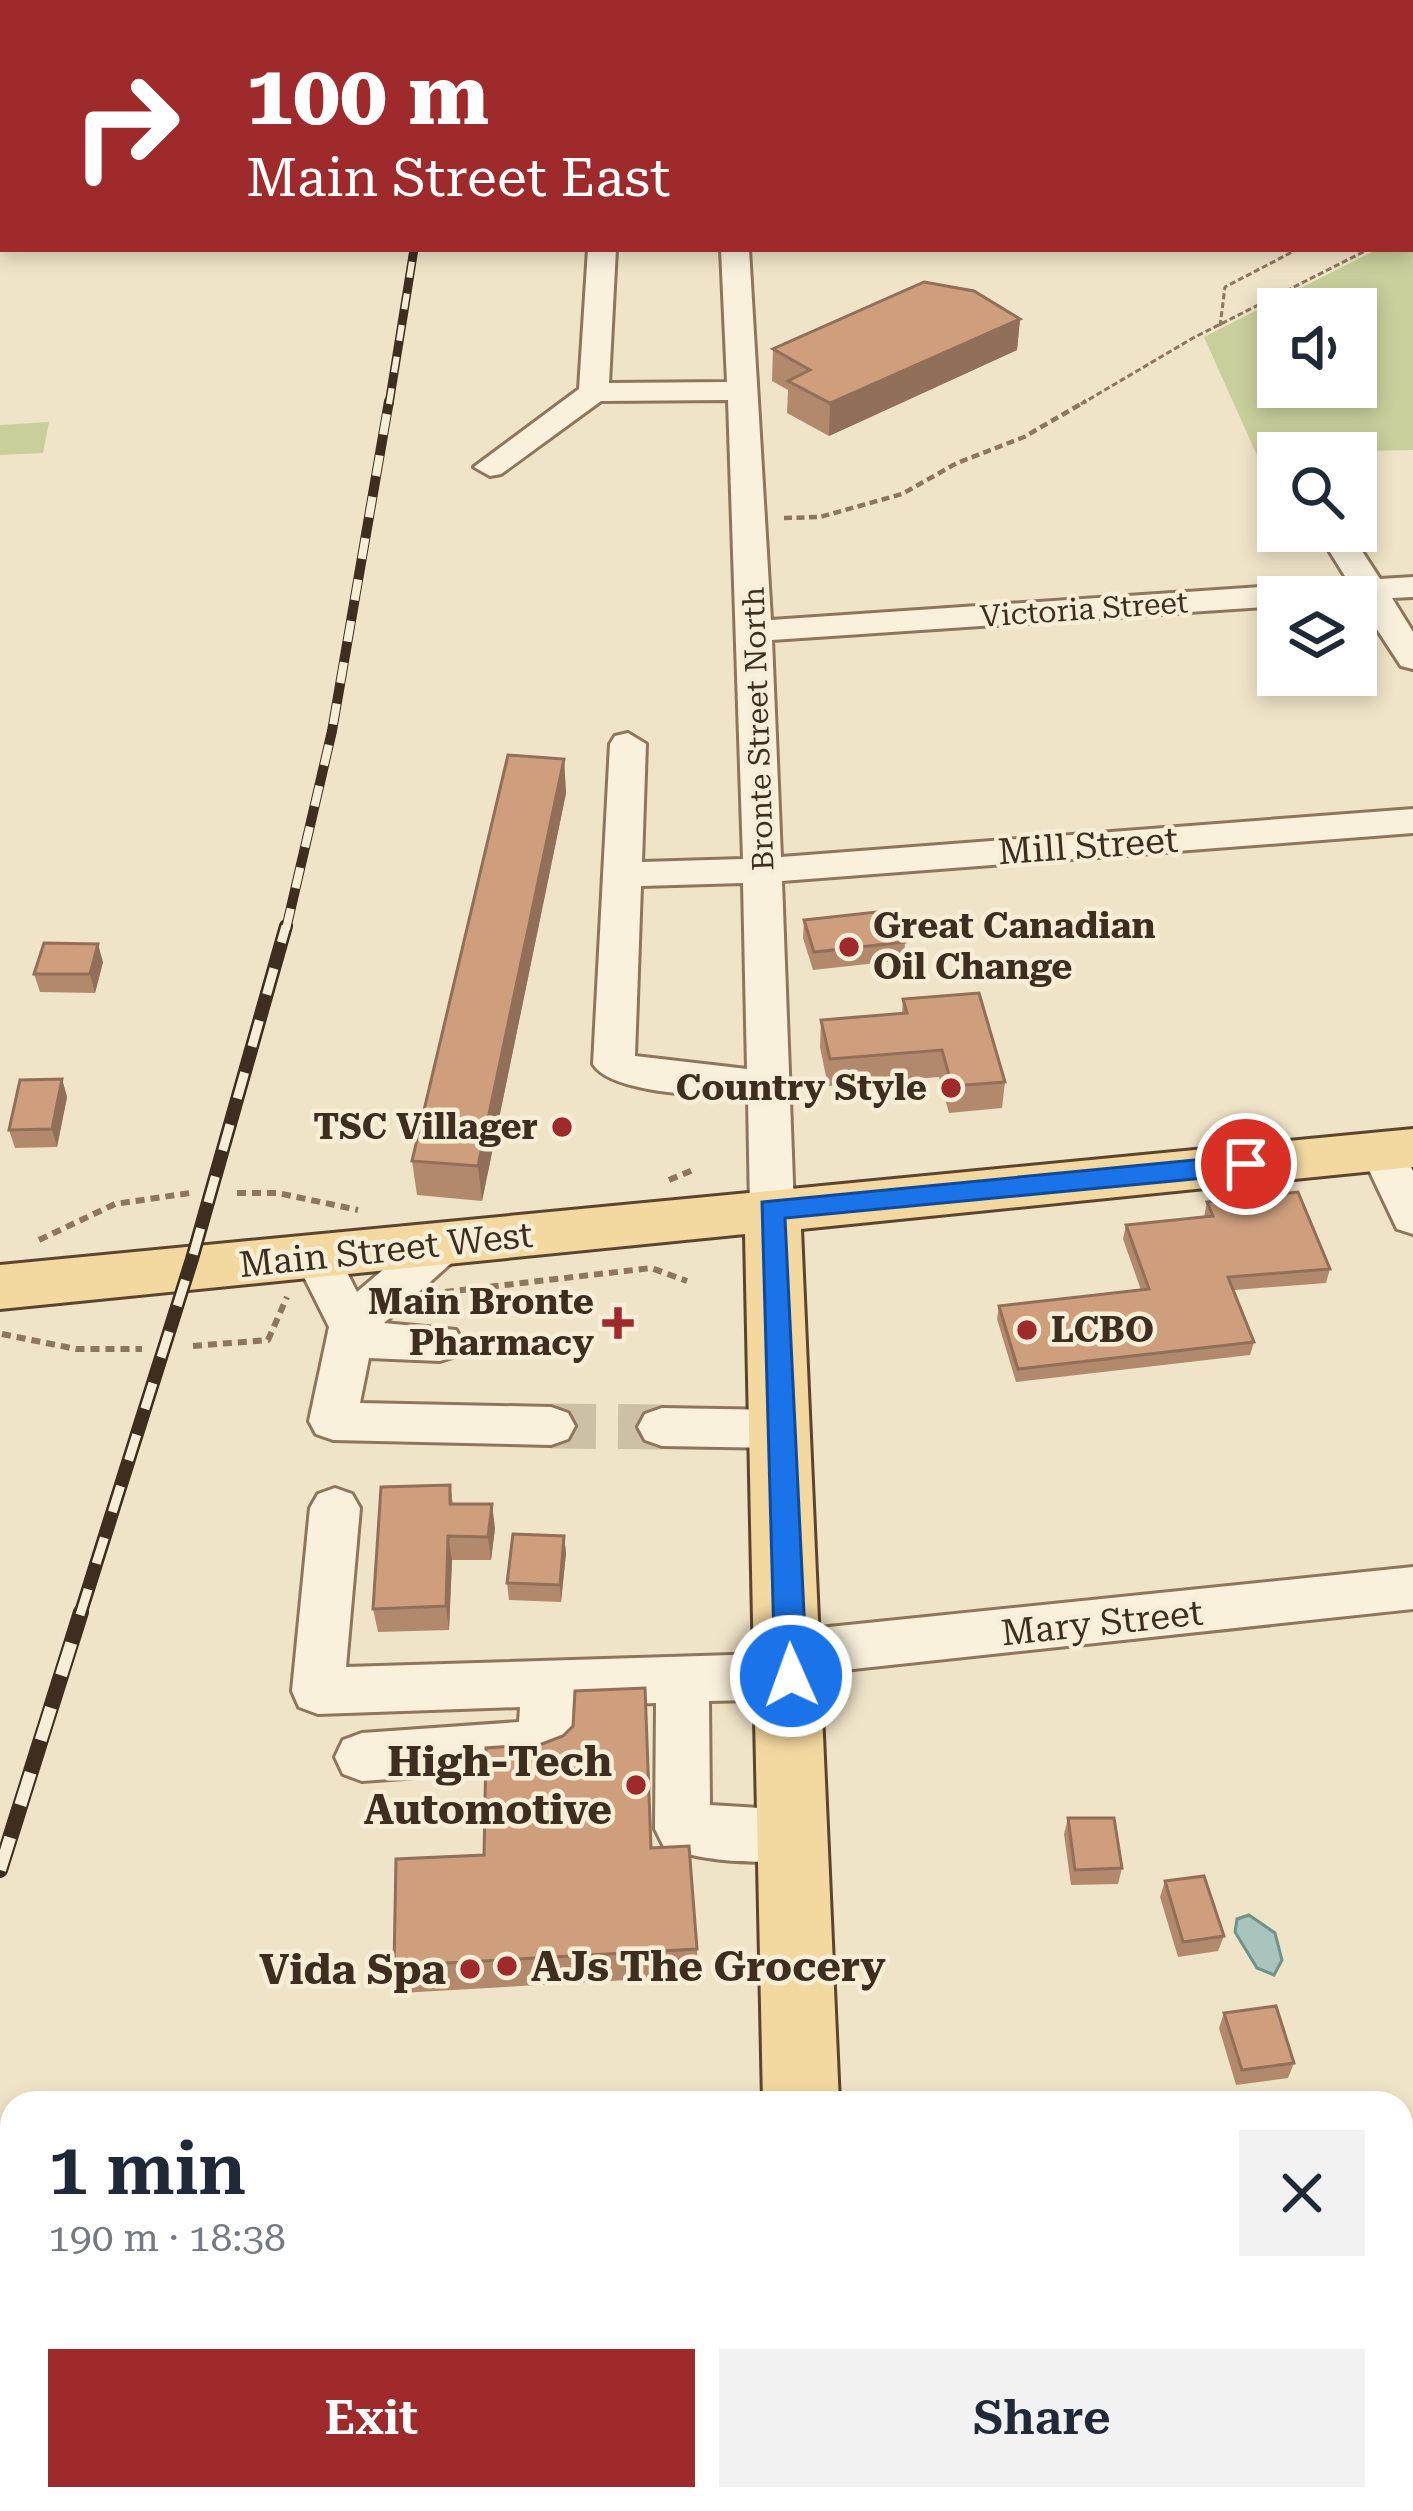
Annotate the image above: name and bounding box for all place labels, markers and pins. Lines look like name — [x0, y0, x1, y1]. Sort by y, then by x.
place label: Great Canadian Oil Change — [873, 905, 1156, 988]
marker: Great Canadian Oil Change — [836, 934, 862, 960]
place label: Country Style — [676, 1067, 927, 1109]
marker: Country Style — [938, 1075, 964, 1101]
place label: TSC Villager — [313, 1106, 538, 1148]
pin — [1195, 1113, 1297, 1215]
marker: TSC Villager — [549, 1114, 575, 1140]
place label: Main Bronte Pharmacy — [368, 1281, 594, 1364]
place label: LCBO — [1051, 1309, 1154, 1351]
marker: Main Bronte Pharmacy — [605, 1310, 631, 1336]
marker: LCBO — [1014, 1317, 1040, 1343]
place label: High-Tech Automotive — [364, 1737, 612, 1834]
marker: High-Tech Automotive — [623, 1772, 649, 1798]
place label: AJs The Grocery — [531, 1942, 886, 1991]
place label: Vida Spa — [259, 1945, 446, 1994]
marker: AJs The Grocery — [494, 1953, 520, 1979]
marker: Vida Spa — [457, 1956, 483, 1982]

